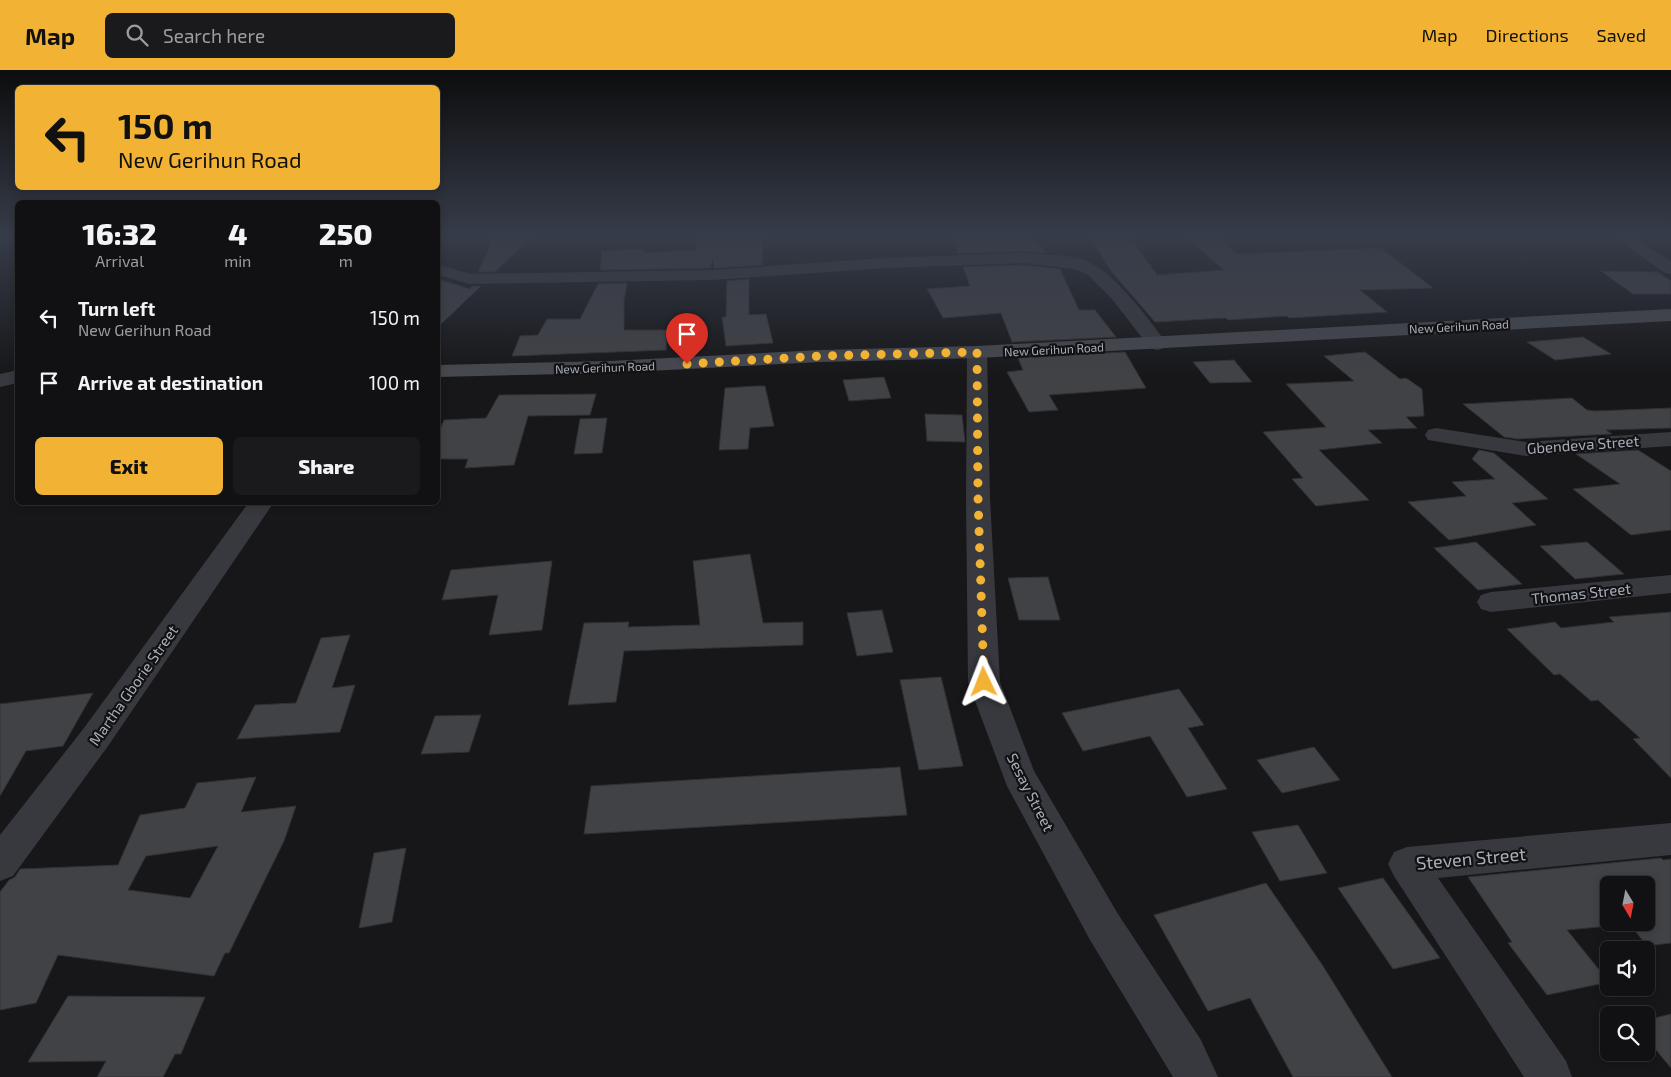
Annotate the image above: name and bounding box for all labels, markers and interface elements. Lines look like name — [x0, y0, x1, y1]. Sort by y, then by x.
search box — [105, 13, 455, 58]
text: Map — [25, 21, 75, 50]
icon: search — [123, 21, 151, 49]
text: Search here — [163, 24, 265, 47]
text: Map — [1421, 24, 1458, 46]
text: Directions — [1486, 24, 1569, 46]
text: Saved — [1597, 24, 1646, 46]
text: 150 m — [118, 104, 213, 146]
icon: left — [35, 105, 100, 170]
text: New Gerihun Road — [118, 146, 302, 172]
text: 16:32 — [82, 215, 157, 251]
text: 4 — [228, 215, 248, 251]
text: 250 — [319, 215, 373, 251]
text: Arrival — [95, 251, 144, 270]
text: min — [224, 251, 251, 270]
text: m — [339, 251, 353, 270]
text: Turn left — [78, 297, 155, 320]
icon: left — [35, 304, 63, 332]
text: 150 m — [370, 306, 420, 329]
pin — [666, 313, 708, 364]
street label: New Gerihun Road — [1409, 316, 1509, 336]
text: New Gerihun Road — [78, 320, 211, 339]
icon: arrive — [673, 320, 701, 348]
street label: New Gerihun Road — [1004, 339, 1104, 359]
street label: New Gerihun Road — [555, 358, 655, 376]
icon: arrive — [35, 369, 63, 397]
text: Arrive at destination — [78, 371, 263, 394]
text: 100 m — [369, 371, 420, 394]
street label: Gbendeva Street — [1526, 431, 1640, 457]
button: Exit — [35, 437, 223, 495]
button: Share — [233, 437, 420, 495]
street label: Thomas Street — [1530, 579, 1632, 607]
street label: Martha Gborie Street — [85, 621, 181, 749]
position arrow — [957, 655, 1009, 707]
street label: Sesay Street — [1004, 750, 1058, 834]
street label: Steven Street — [1415, 842, 1527, 874]
north arrow — [1600, 876, 1655, 931]
map controls — [1600, 876, 1655, 1061]
button: sound — [1600, 941, 1655, 996]
button: search — [1600, 1006, 1655, 1061]

